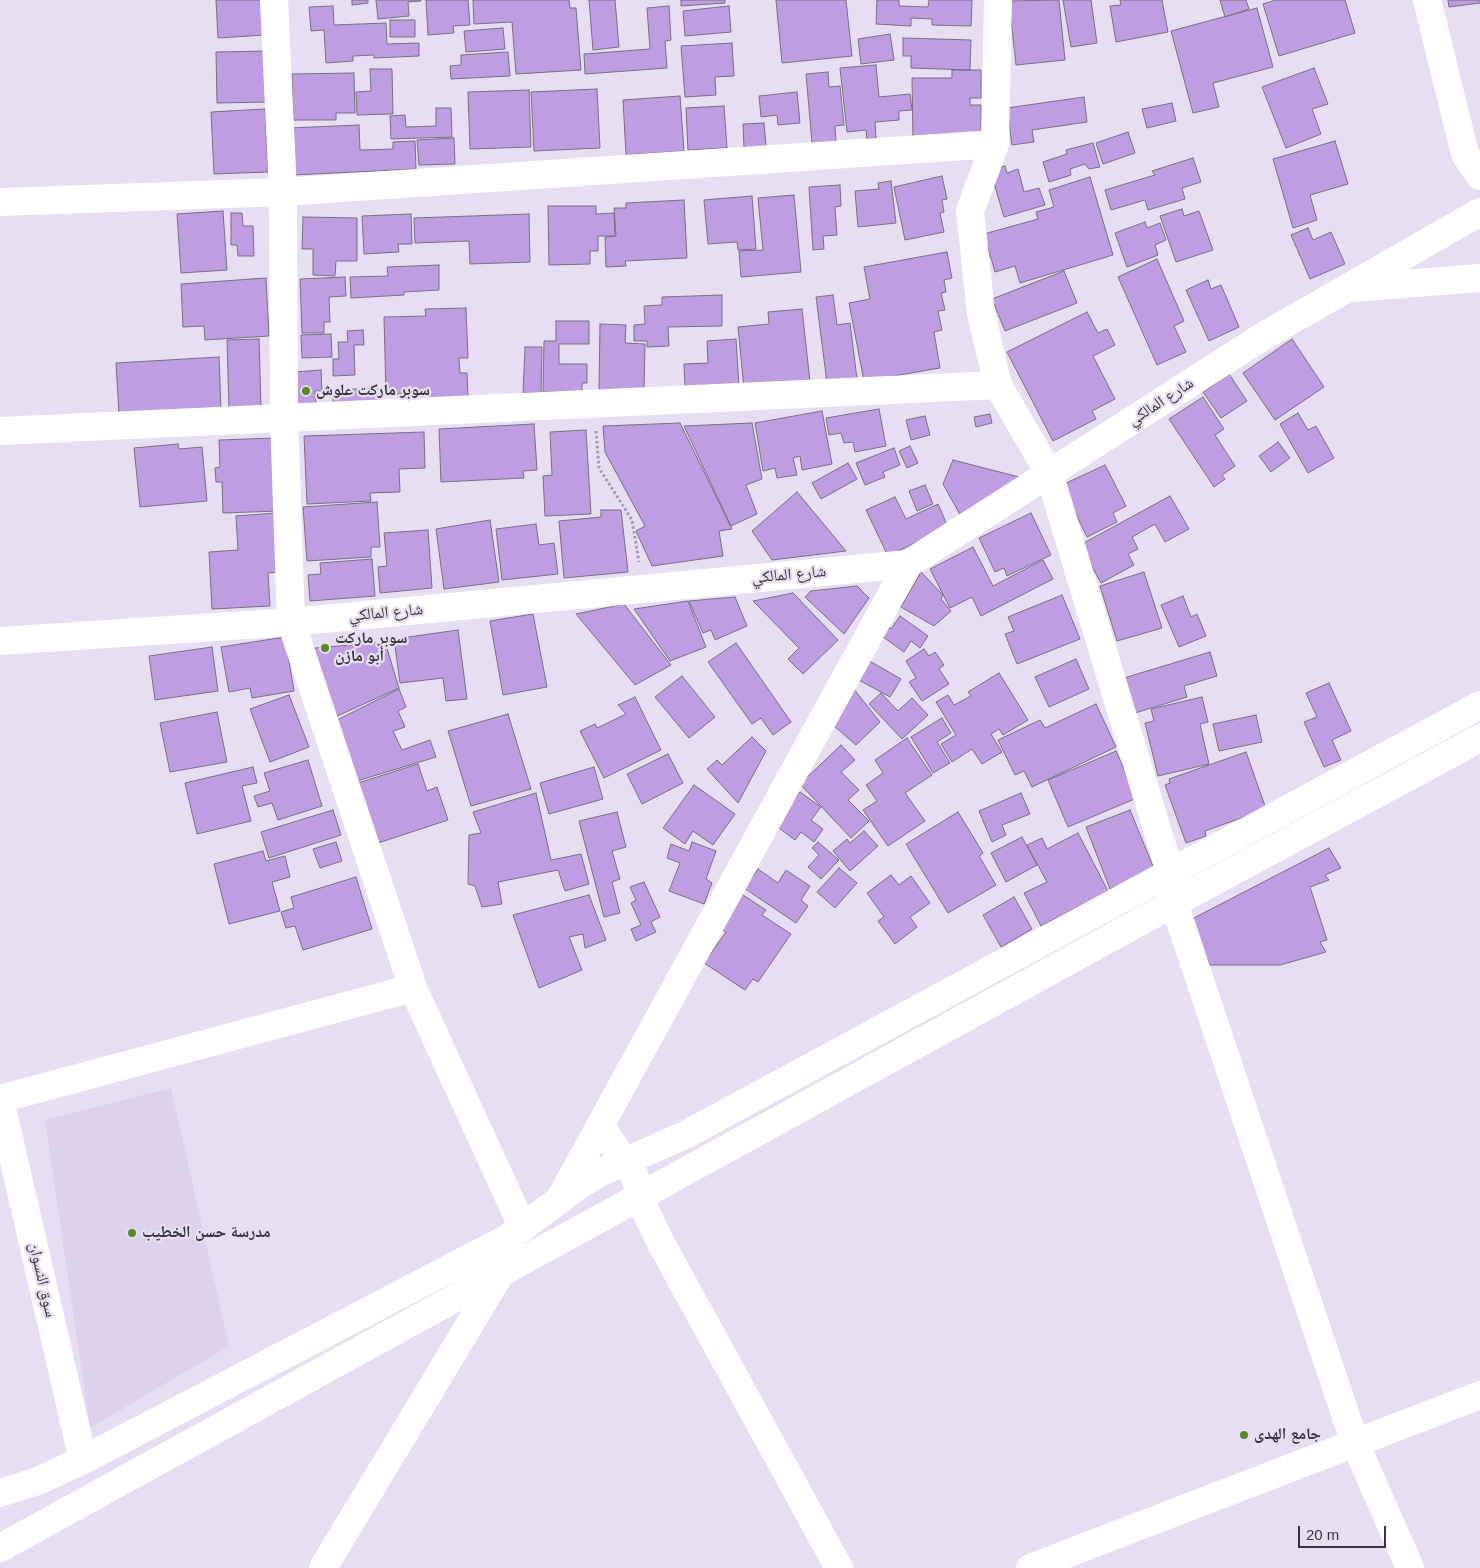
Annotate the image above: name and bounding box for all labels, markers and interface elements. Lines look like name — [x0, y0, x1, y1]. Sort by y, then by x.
street label: شارع المالكي — [1125, 374, 1197, 430]
place label: سوبر ماركت علوش — [316, 381, 430, 401]
marker: سوبر ماركت علوش — [300, 385, 312, 397]
street label: شارع المالكي — [751, 562, 827, 588]
street label: شارع المالكي — [348, 600, 424, 626]
place label: سوبر ماركت أبو مازن — [335, 629, 408, 667]
marker: سوبر ماركت أبو مازن — [319, 642, 331, 654]
place label: مدرسة حسن الخطيب — [142, 1223, 271, 1243]
marker: مدرسة حسن الخطيب — [126, 1227, 138, 1239]
street label: سوق النسوان — [24, 1241, 60, 1319]
place label: جامع الهدى — [1254, 1425, 1321, 1445]
marker: جامع الهدى — [1238, 1429, 1250, 1441]
scale bar — [1300, 1516, 1388, 1548]
text: 20 m — [1306, 1526, 1339, 1543]

